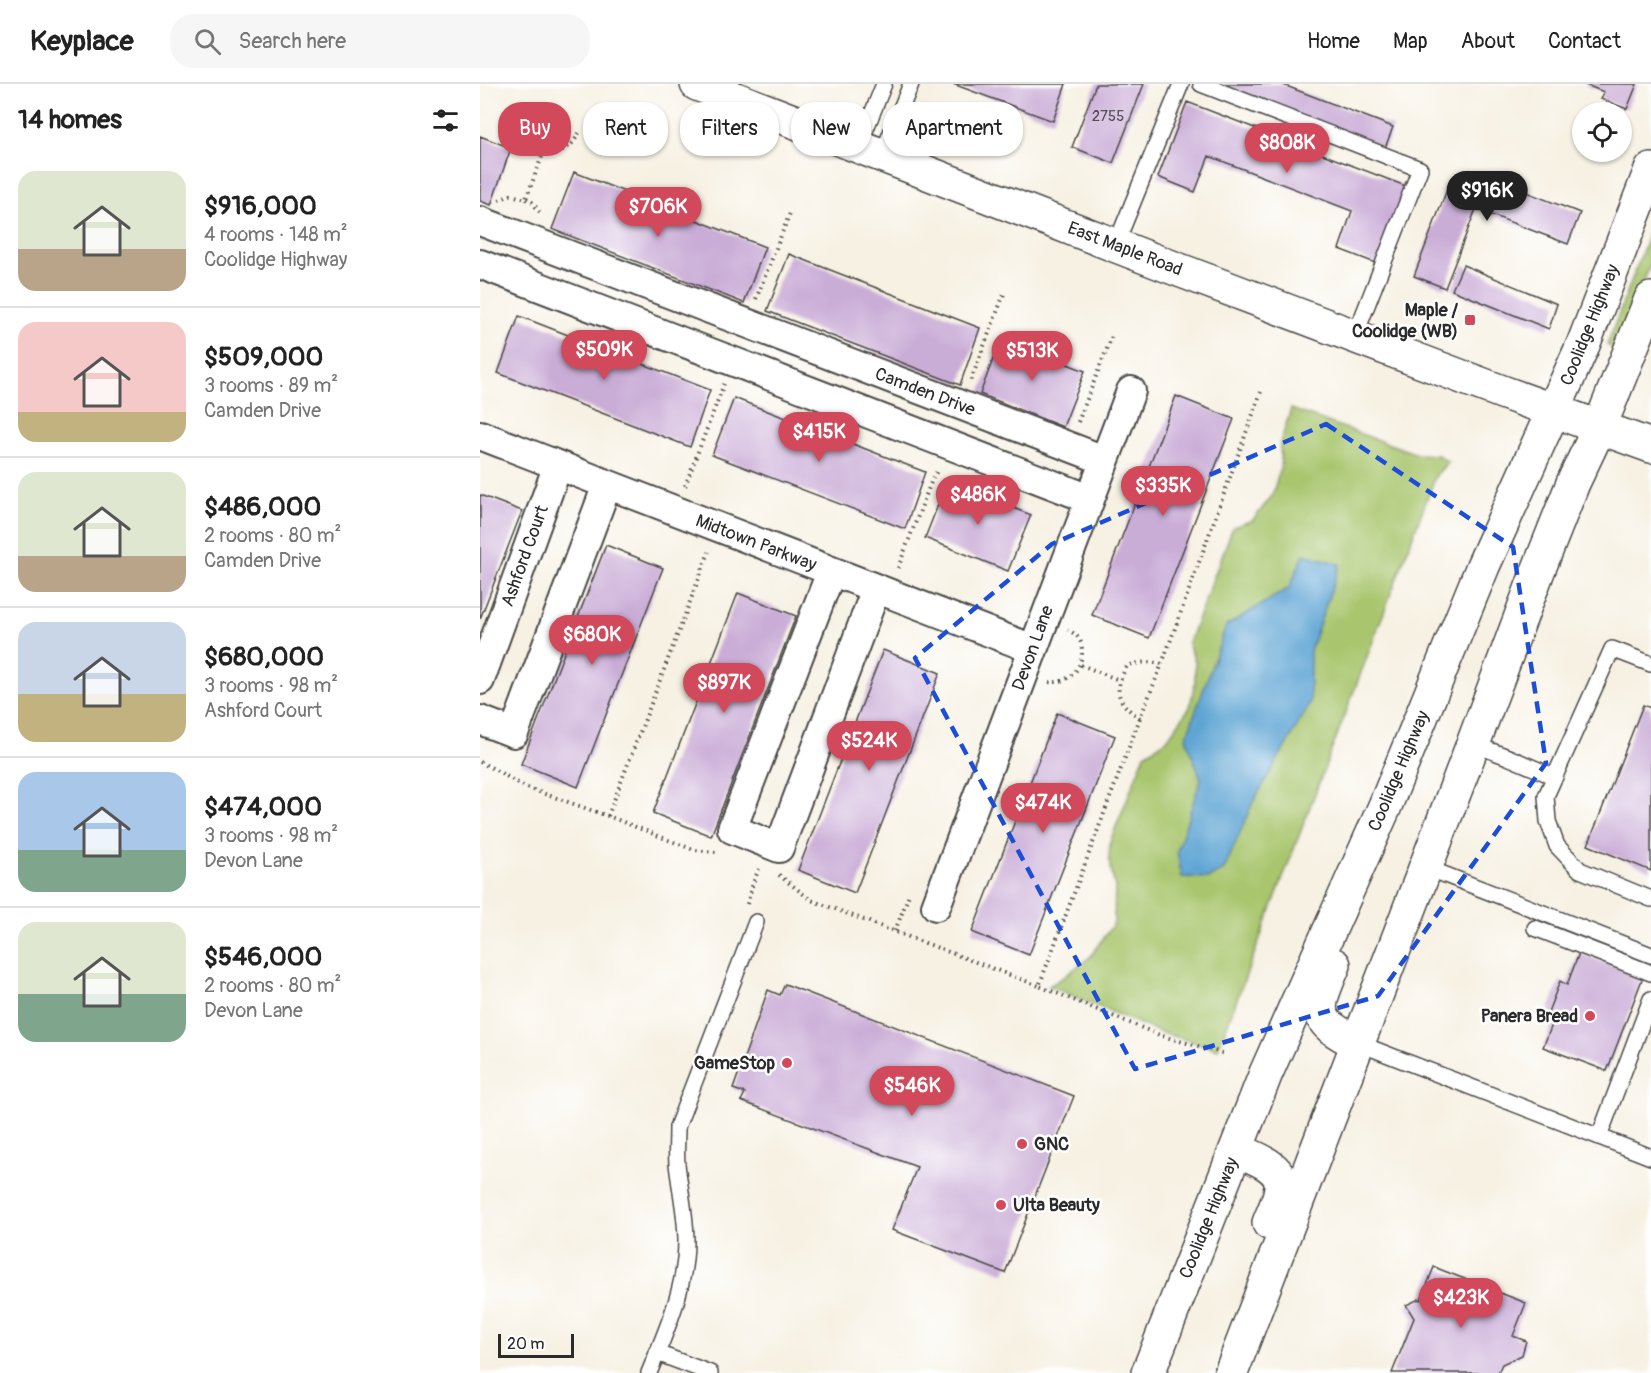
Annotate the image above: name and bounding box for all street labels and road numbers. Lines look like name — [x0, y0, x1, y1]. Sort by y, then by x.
street label: East Maple Road — [1064, 217, 1186, 281]
street label: Coolidge Highway — [1555, 261, 1625, 389]
street label: Camden Drive — [872, 362, 978, 422]
street label: Ashford Court — [496, 501, 554, 610]
street label: Midtown Parkway — [692, 509, 820, 577]
street label: Devon Lane — [1007, 602, 1059, 694]
street label: Coolidge Highway — [1363, 707, 1435, 835]
street label: Coolidge Highway — [1174, 1154, 1244, 1282]

